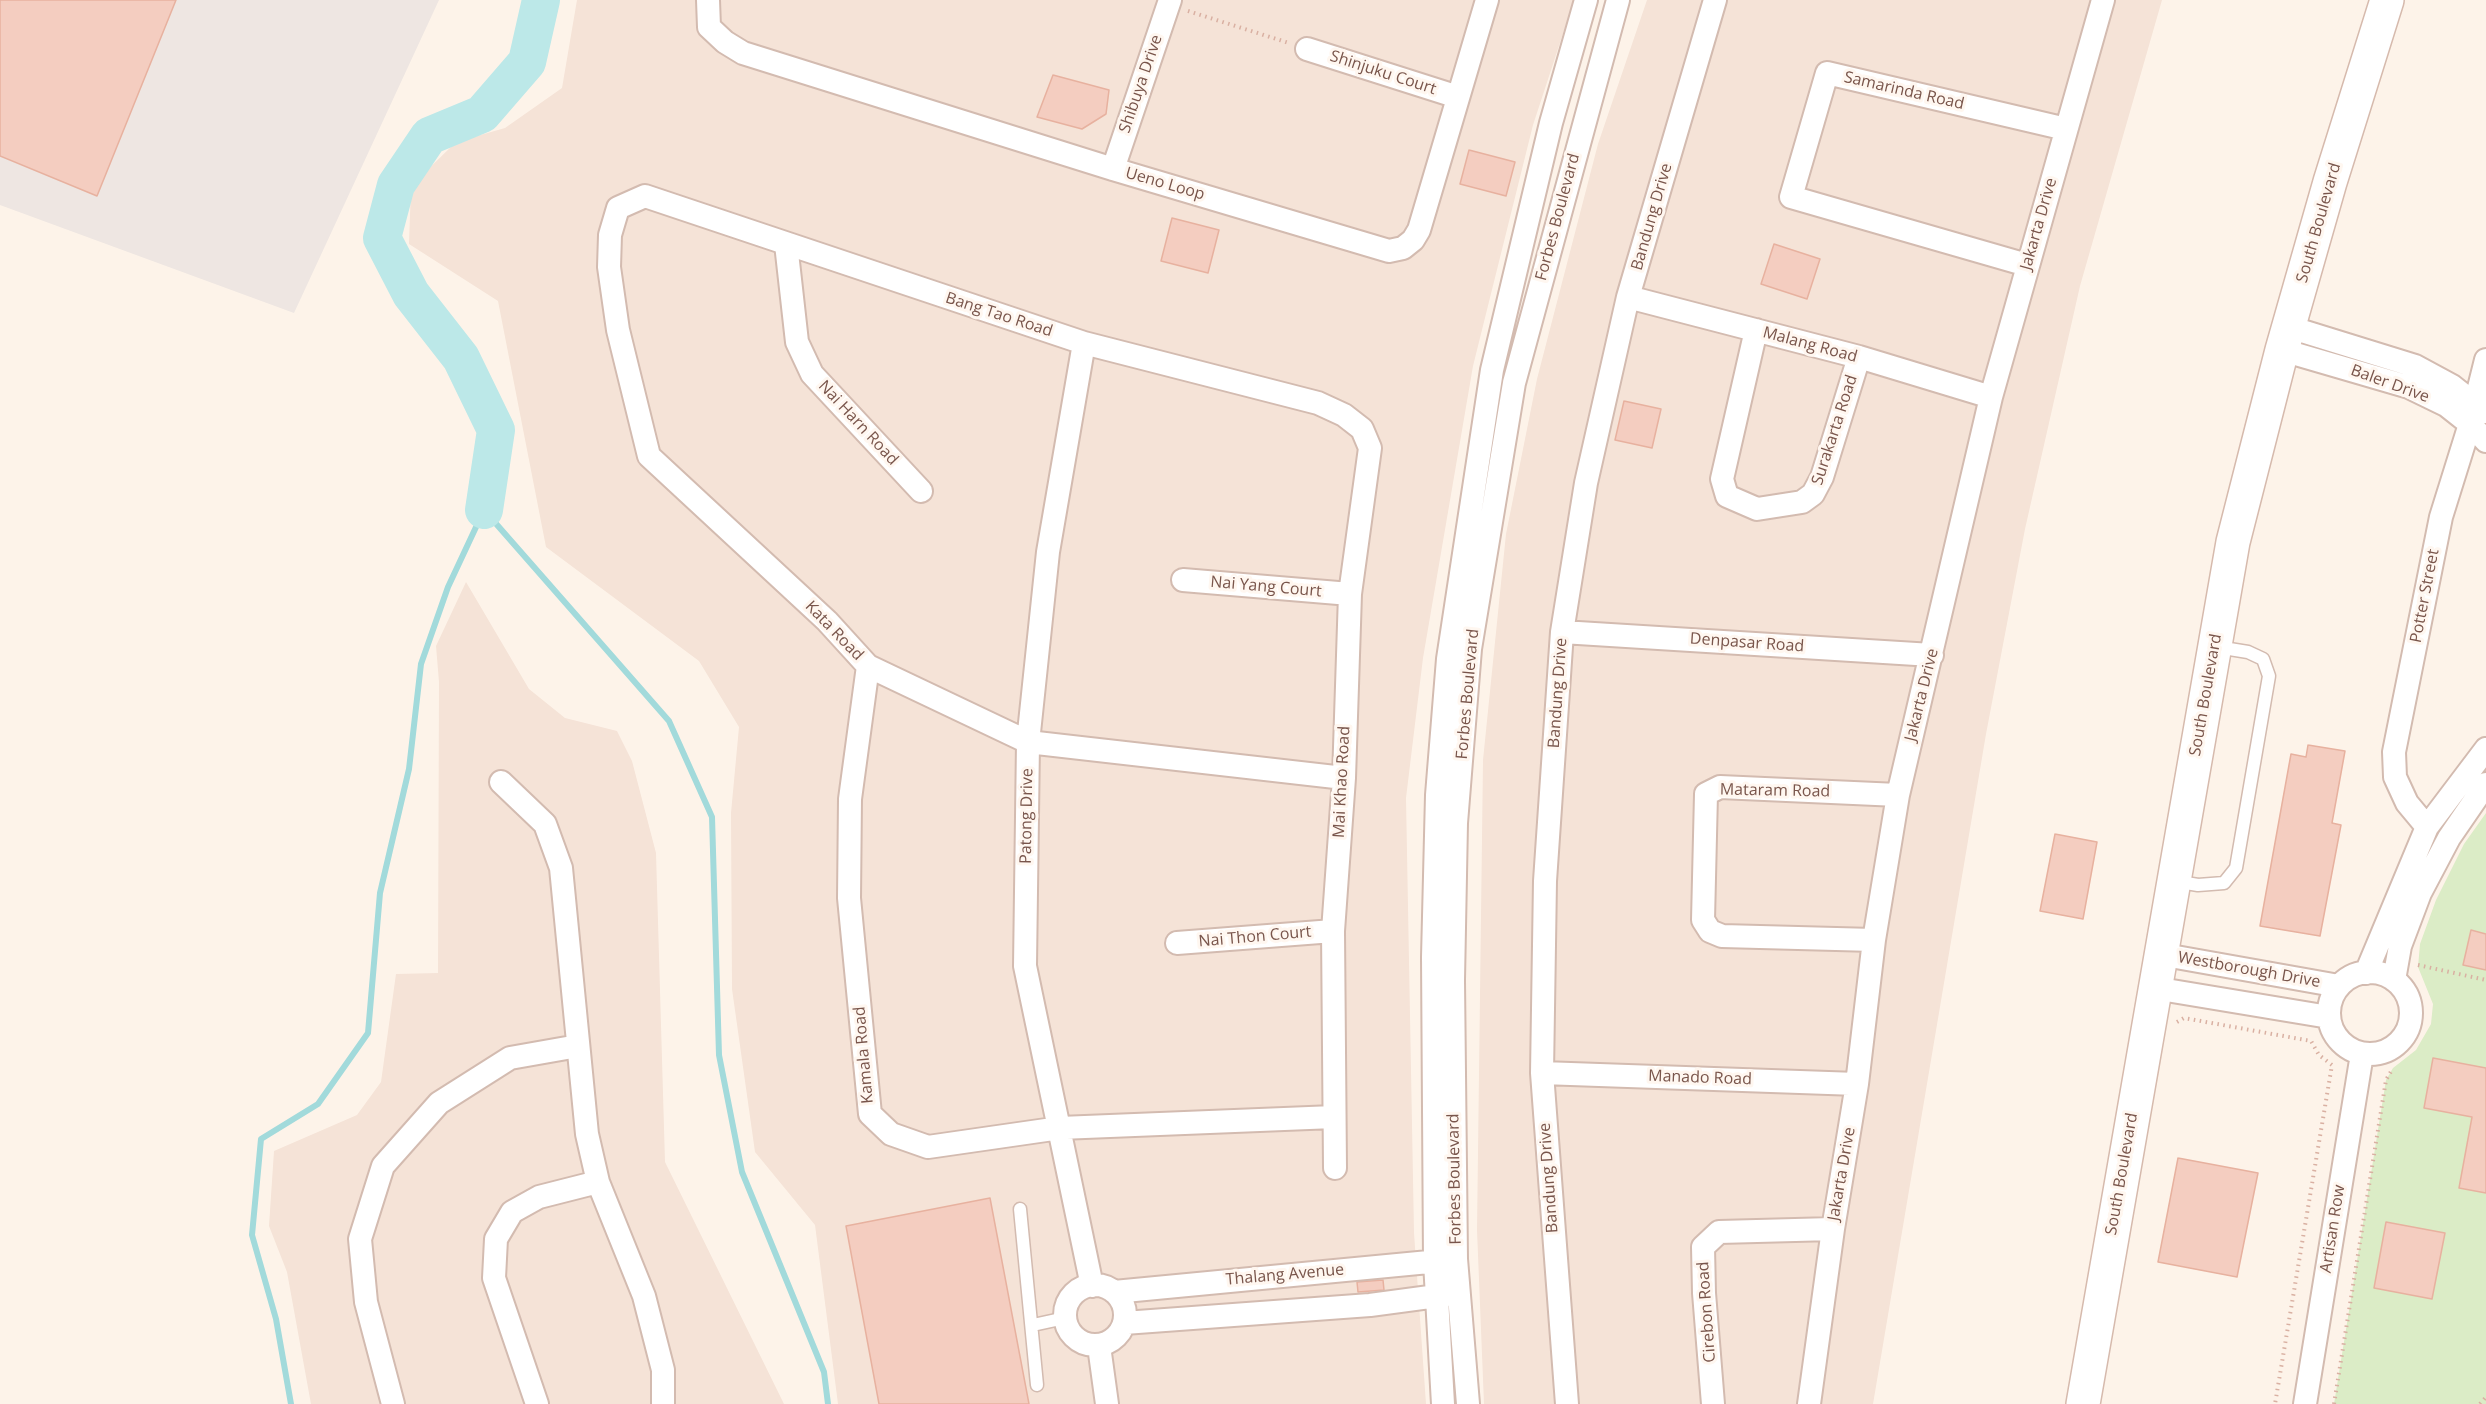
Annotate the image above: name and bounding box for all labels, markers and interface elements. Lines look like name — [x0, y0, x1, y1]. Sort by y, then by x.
street label: Shibuya Drive — [1115, 32, 1167, 136]
street label: Shinjuku Court — [1328, 47, 1438, 99]
street label: Samarinda Road — [1842, 68, 1966, 114]
street label: Forbes Boulevard — [1532, 151, 1584, 283]
street label: Bandung Drive — [1628, 161, 1676, 273]
street label: South Boulevard — [2293, 161, 2345, 285]
street label: Ueno Loop — [1123, 164, 1207, 204]
street label: Jakarta Drive — [2017, 176, 2061, 272]
street label: Bang Tao Road — [943, 289, 1055, 341]
street label: Malang Road — [1761, 323, 1859, 367]
street label: Baler Drive — [2348, 361, 2432, 407]
street label: Surakarta Road — [1808, 372, 1862, 488]
street label: Nai Harn Road — [814, 377, 902, 469]
street label: Potter Street — [2407, 548, 2443, 644]
street label: Nai Yang Court — [1210, 573, 1322, 601]
street label: Kata Road — [801, 597, 867, 665]
street label: Forbes Boulevard — [1453, 628, 1483, 760]
street label: Denpasar Road — [1689, 629, 1805, 657]
street label: South Boulevard — [2186, 632, 2226, 758]
street label: Bandung Drive — [1545, 637, 1571, 749]
street label: Jakarta Drive — [1901, 647, 1943, 743]
street label: Mai Khao Road — [1329, 726, 1355, 838]
street label: Patong Drive — [1017, 768, 1037, 864]
street label: Mataram Road — [1720, 780, 1830, 802]
street label: Nai Thon Court — [1198, 923, 1312, 951]
street label: Westborough Drive — [2176, 948, 2322, 992]
street label: Kamala Road — [850, 1006, 878, 1104]
street label: Manado Road — [1648, 1067, 1752, 1089]
street label: South Boulevard — [2102, 1111, 2142, 1237]
street label: Forbes Boulevard — [1444, 1113, 1466, 1245]
street label: Bandung Drive — [1536, 1122, 1562, 1234]
street label: Jakarta Drive — [1824, 1126, 1860, 1222]
street label: Artisan Row — [2317, 1184, 2349, 1274]
street label: Thalang Avenue — [1225, 1260, 1345, 1290]
street label: Cirebon Road — [1694, 1261, 1720, 1363]

